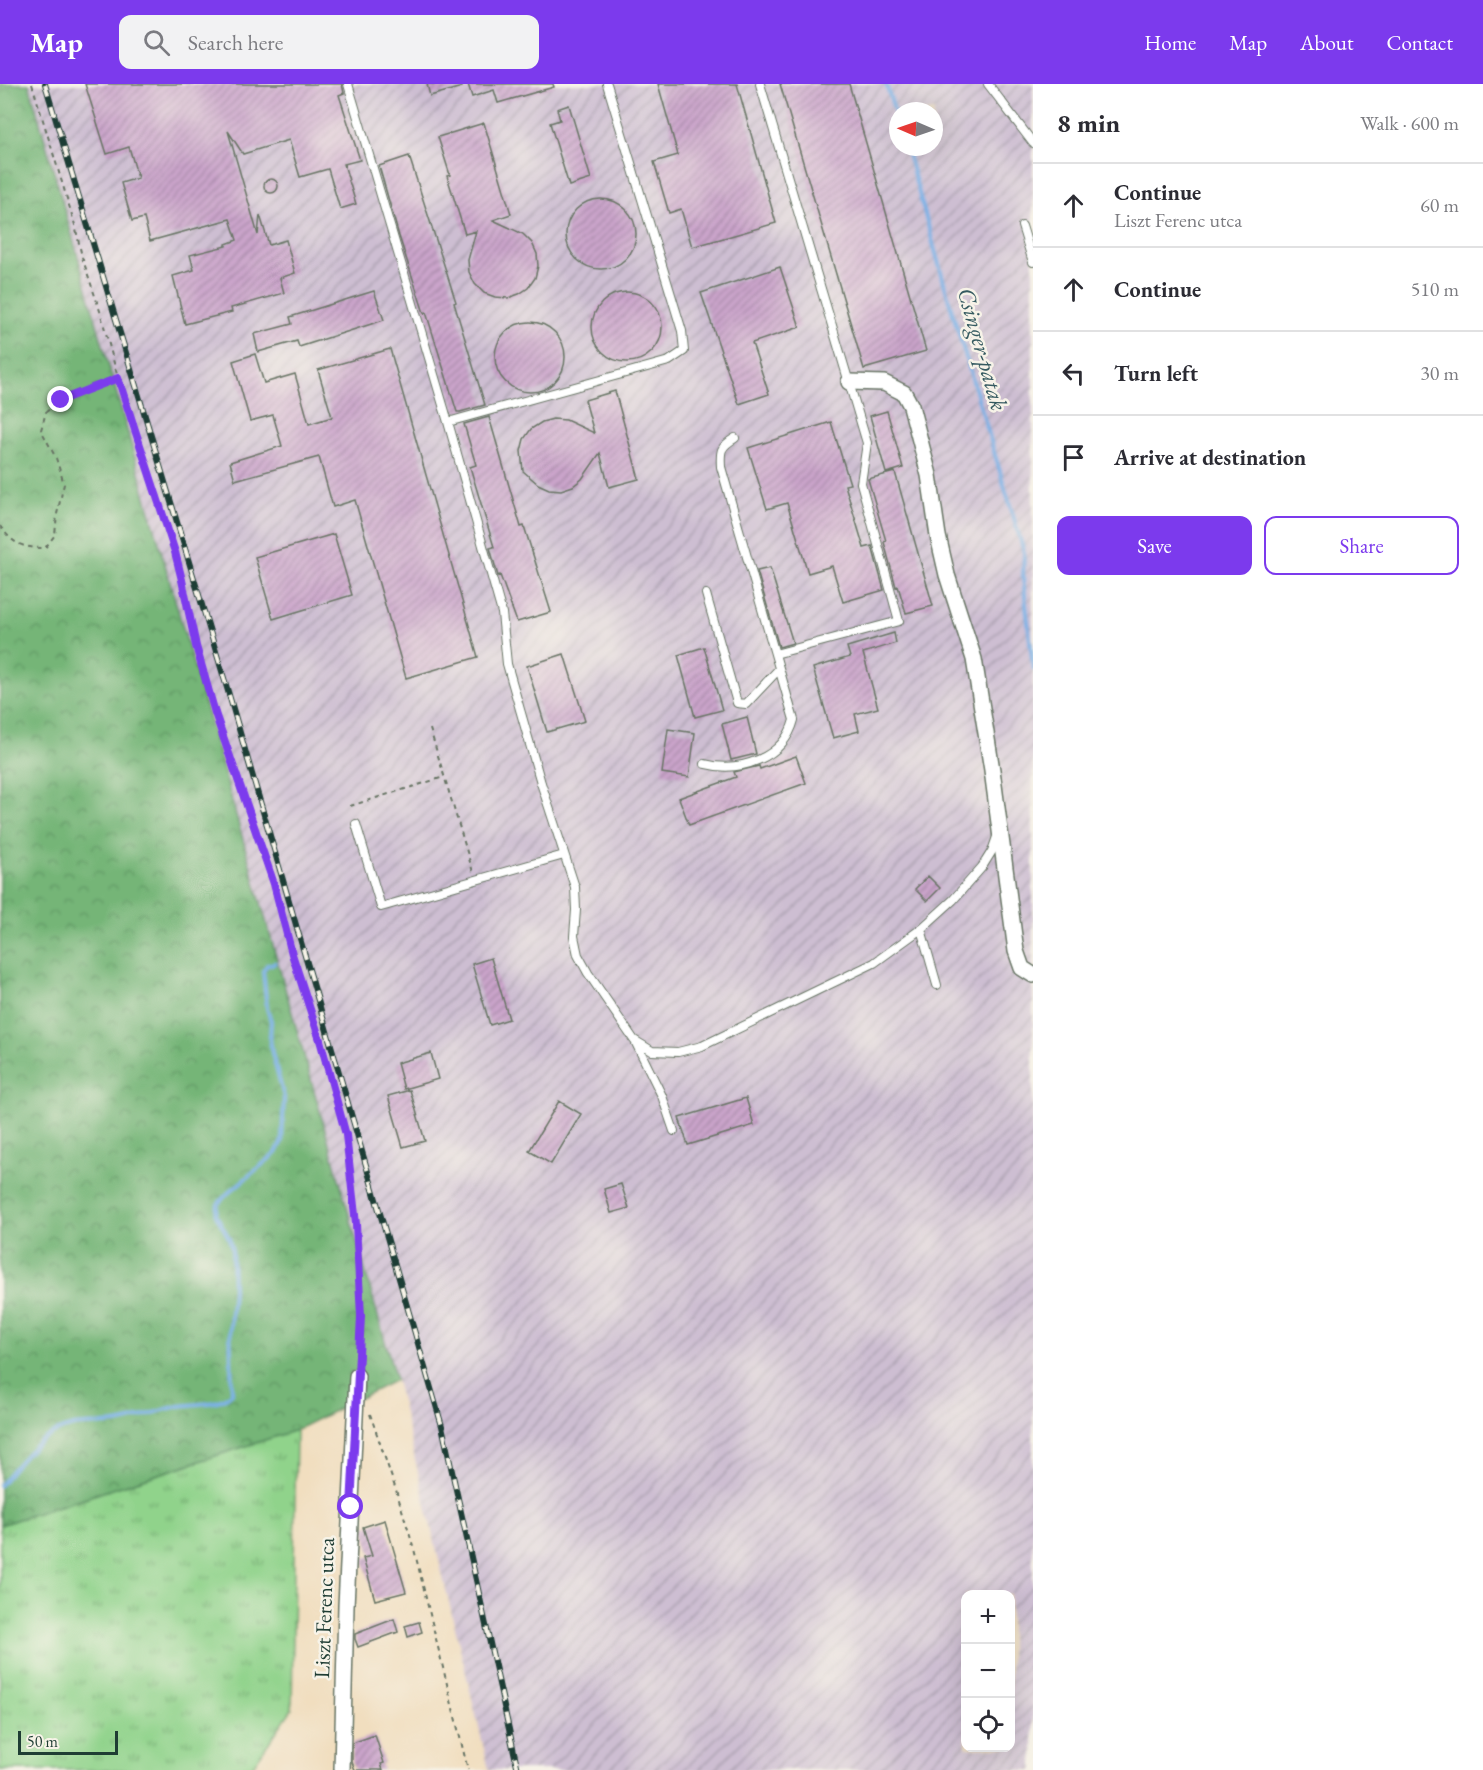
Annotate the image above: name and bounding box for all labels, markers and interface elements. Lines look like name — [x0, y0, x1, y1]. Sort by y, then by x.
search box — [119, 15, 539, 69]
text: Map — [30, 24, 83, 60]
icon: search — [140, 26, 173, 59]
text: Search here — [188, 28, 283, 57]
text: Home — [1144, 29, 1196, 56]
text: Map — [1229, 29, 1267, 56]
text: About — [1300, 29, 1353, 56]
text: Contact — [1386, 29, 1453, 56]
north arrow — [889, 102, 943, 156]
text: 8 min — [1057, 106, 1120, 140]
text: Walk · 600 m — [1360, 110, 1459, 136]
text: Continue — [1114, 178, 1201, 207]
icon: ahead — [1057, 189, 1090, 222]
text: 60 m — [1420, 192, 1459, 218]
text: Liszt Ferenc utca — [1114, 207, 1242, 233]
icon: ahead — [1057, 273, 1090, 306]
text: Continue — [1114, 275, 1201, 304]
text: 510 m — [1411, 276, 1459, 302]
water label: Csinger-patak — [951, 284, 1015, 414]
icon: left — [1057, 357, 1090, 390]
text: Turn left — [1114, 359, 1198, 388]
text: 30 m — [1420, 360, 1459, 386]
route end — [47, 386, 73, 412]
icon: arrive — [1057, 441, 1090, 474]
text: Arrive at destination — [1114, 443, 1306, 472]
button: Save — [1057, 516, 1252, 575]
button: Share — [1264, 516, 1459, 575]
route start — [337, 1493, 363, 1519]
street label: Liszt Ferenc utca — [307, 1537, 341, 1679]
map controls — [961, 1590, 1015, 1752]
button: + — [961, 1590, 1015, 1644]
button: − — [961, 1644, 1015, 1698]
button: locate — [961, 1698, 1015, 1752]
scale bar — [18, 1728, 118, 1756]
text: 50 m — [27, 1731, 58, 1752]

